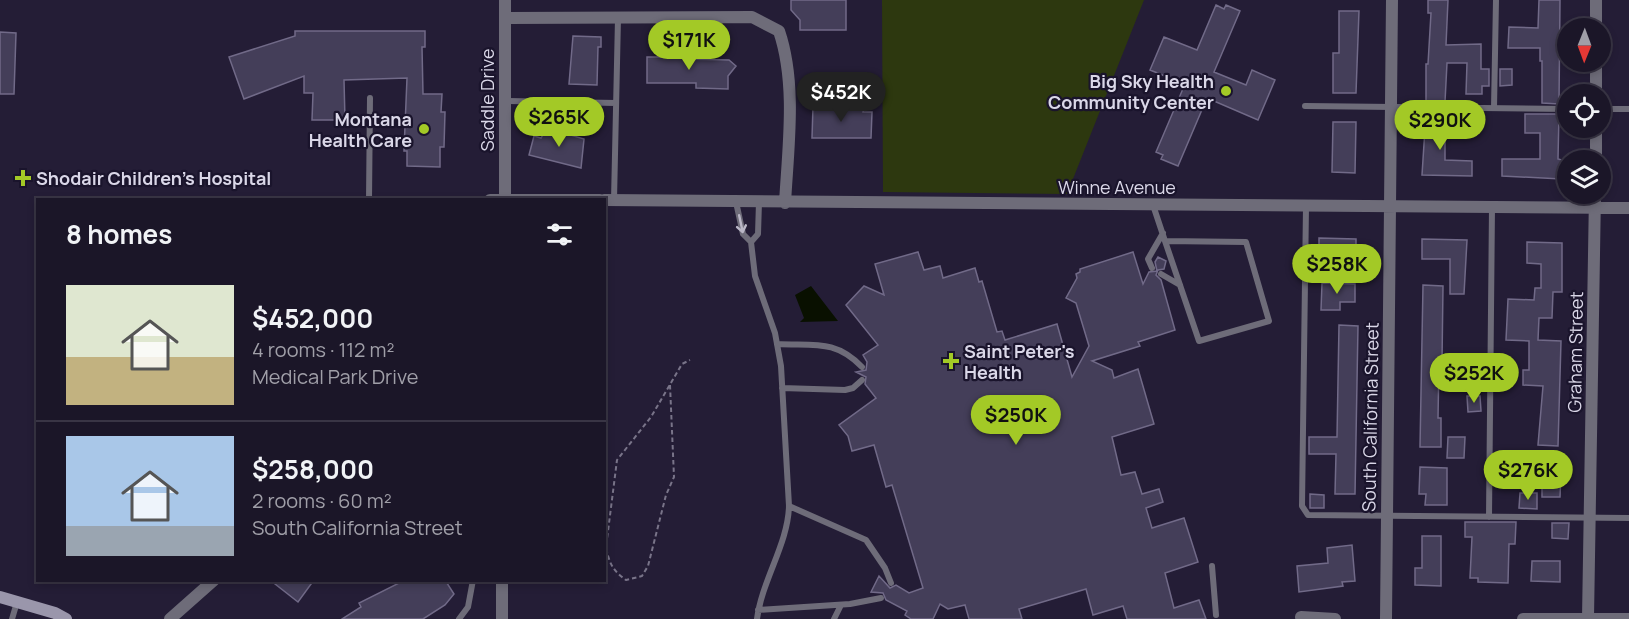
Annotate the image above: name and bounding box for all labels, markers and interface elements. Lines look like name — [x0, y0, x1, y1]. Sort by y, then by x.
north arrow — [1557, 18, 1611, 72]
map controls — [1557, 18, 1611, 204]
pin: $171K — [647, 20, 731, 71]
text: $171K — [662, 26, 716, 53]
street label: Saddle Drive — [475, 49, 499, 151]
place label: Big Sky Health Community Center — [1048, 69, 1214, 114]
pin: $452K — [799, 72, 883, 123]
text: $452K — [811, 78, 871, 105]
marker: Big Sky Health Community Center — [1219, 84, 1233, 98]
button: locate — [1557, 84, 1611, 138]
pin: $265K — [517, 97, 601, 148]
pin: $290K — [1398, 100, 1482, 151]
text: $265K — [528, 103, 590, 130]
text: $290K — [1409, 106, 1472, 133]
place label: Montana Health Care — [309, 107, 412, 152]
marker: Montana Health Care — [417, 122, 431, 136]
button: layers — [1557, 150, 1611, 204]
place label: Shodair Children's Hospital — [36, 166, 271, 190]
marker: Shodair Children's Hospital — [14, 169, 32, 187]
street label: Winne Avenue — [1058, 175, 1176, 199]
one-way arrow — [736, 213, 747, 233]
text: 8 homes — [66, 216, 172, 252]
icon: filters — [543, 218, 576, 251]
pin: $258K — [1295, 244, 1379, 295]
text: $258K — [1306, 250, 1368, 277]
street label: Graham Street — [1562, 291, 1588, 413]
text: $452,000 — [252, 300, 373, 336]
icon: home — [114, 309, 186, 381]
street label: South California Street — [1356, 322, 1384, 512]
text: 4 rooms · 112 m² — [252, 336, 394, 363]
place label: Saint Peter's Health — [964, 339, 1075, 384]
marker: Saint Peter's Health — [942, 352, 960, 370]
pin: $252K — [1432, 353, 1516, 404]
text: $252K — [1444, 359, 1504, 386]
text: Medical Park Drive — [252, 363, 418, 390]
pin: $250K — [974, 395, 1058, 446]
text: $250K — [985, 401, 1047, 428]
pin: $276K — [1486, 450, 1570, 501]
text: $258,000 — [252, 451, 374, 487]
text: $276K — [1498, 456, 1558, 483]
icon: home — [114, 460, 186, 532]
text: 2 rooms · 60 m² — [252, 487, 392, 514]
text: South California Street — [252, 514, 463, 541]

